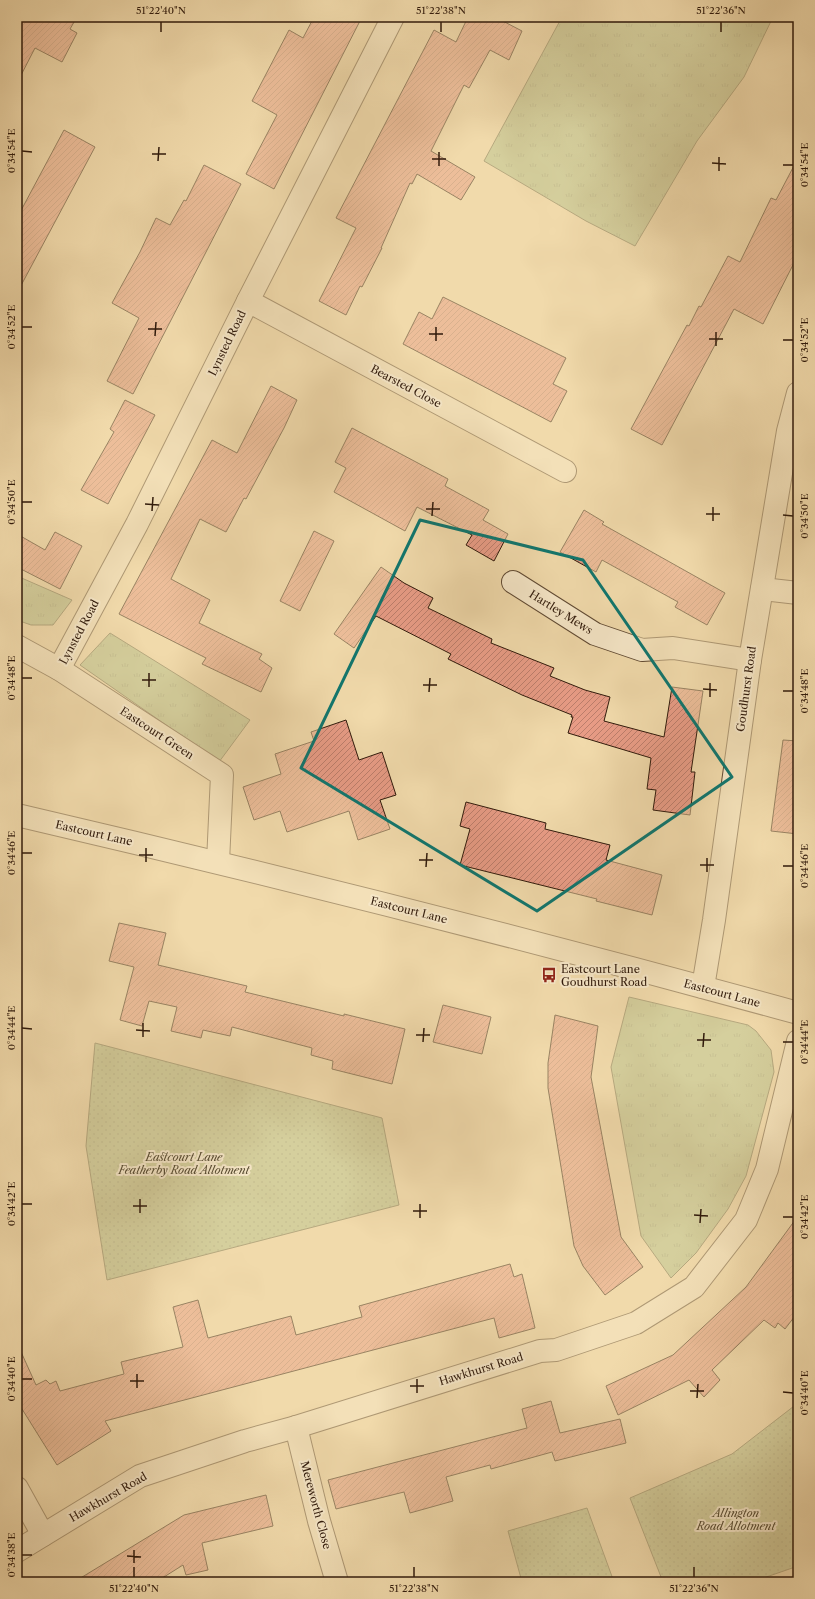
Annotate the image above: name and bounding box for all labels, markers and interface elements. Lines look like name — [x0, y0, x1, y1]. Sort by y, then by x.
text: 51°22'40"N — [136, 4, 186, 17]
text: 51°22'38"N — [416, 4, 466, 17]
text: 51°22'36"N — [696, 4, 746, 17]
text: 0°34'54"E — [5, 129, 18, 173]
text: 0°34'54"E — [798, 143, 811, 187]
text: 0°34'52"E — [5, 305, 18, 349]
street label: Lynsted Road — [205, 308, 249, 378]
text: 0°34'52"E — [798, 318, 811, 362]
street label: Bearsted Close — [368, 361, 444, 411]
text: 0°34'50"E — [5, 479, 18, 525]
text: 0°34'50"E — [798, 493, 811, 539]
street label: Hartley Mews — [527, 587, 595, 637]
street label: Lynsted Road — [56, 597, 102, 667]
street label: Goudhurst Road — [733, 645, 759, 733]
text: 0°34'48"E — [5, 655, 18, 700]
text: 0°34'48"E — [798, 668, 811, 713]
street label: Eastcourt Green — [117, 704, 197, 762]
street label: Eastcourt Lane — [54, 817, 134, 849]
text: 0°34'46"E — [5, 831, 18, 875]
text: 0°34'46"E — [798, 844, 811, 888]
street label: Eastcourt Lane — [369, 894, 449, 926]
place label: Eastcourt Lane Goudhurst Road — [561, 962, 647, 989]
bus stop icon: Eastcourt Lane Goudhurst Road — [540, 966, 558, 984]
street label: Eastcourt Lane — [682, 976, 762, 1010]
text: 0°34'44"E — [5, 1006, 18, 1050]
text: 0°34'44"E — [798, 1020, 811, 1064]
park label: Eastcourt Lane Featherby Road Allotment — [118, 1150, 251, 1177]
text: 0°34'42"E — [5, 1182, 18, 1226]
text: 0°34'42"E — [798, 1195, 811, 1239]
street label: Hawkhurst Road — [437, 1349, 525, 1388]
text: 0°34'40"E — [5, 1356, 18, 1402]
text: 0°34'40"E — [798, 1370, 811, 1416]
street label: Mereworth Close — [297, 1459, 335, 1551]
street label: Hawkhurst Road — [67, 1469, 150, 1525]
park label: Allington Road Allotment — [696, 1506, 776, 1533]
text: 0°34'38"E — [5, 1532, 18, 1578]
text: 51°22'40"N — [109, 1582, 159, 1595]
text: 51°22'38"N — [389, 1582, 439, 1595]
text: 51°22'36"N — [669, 1582, 719, 1595]

